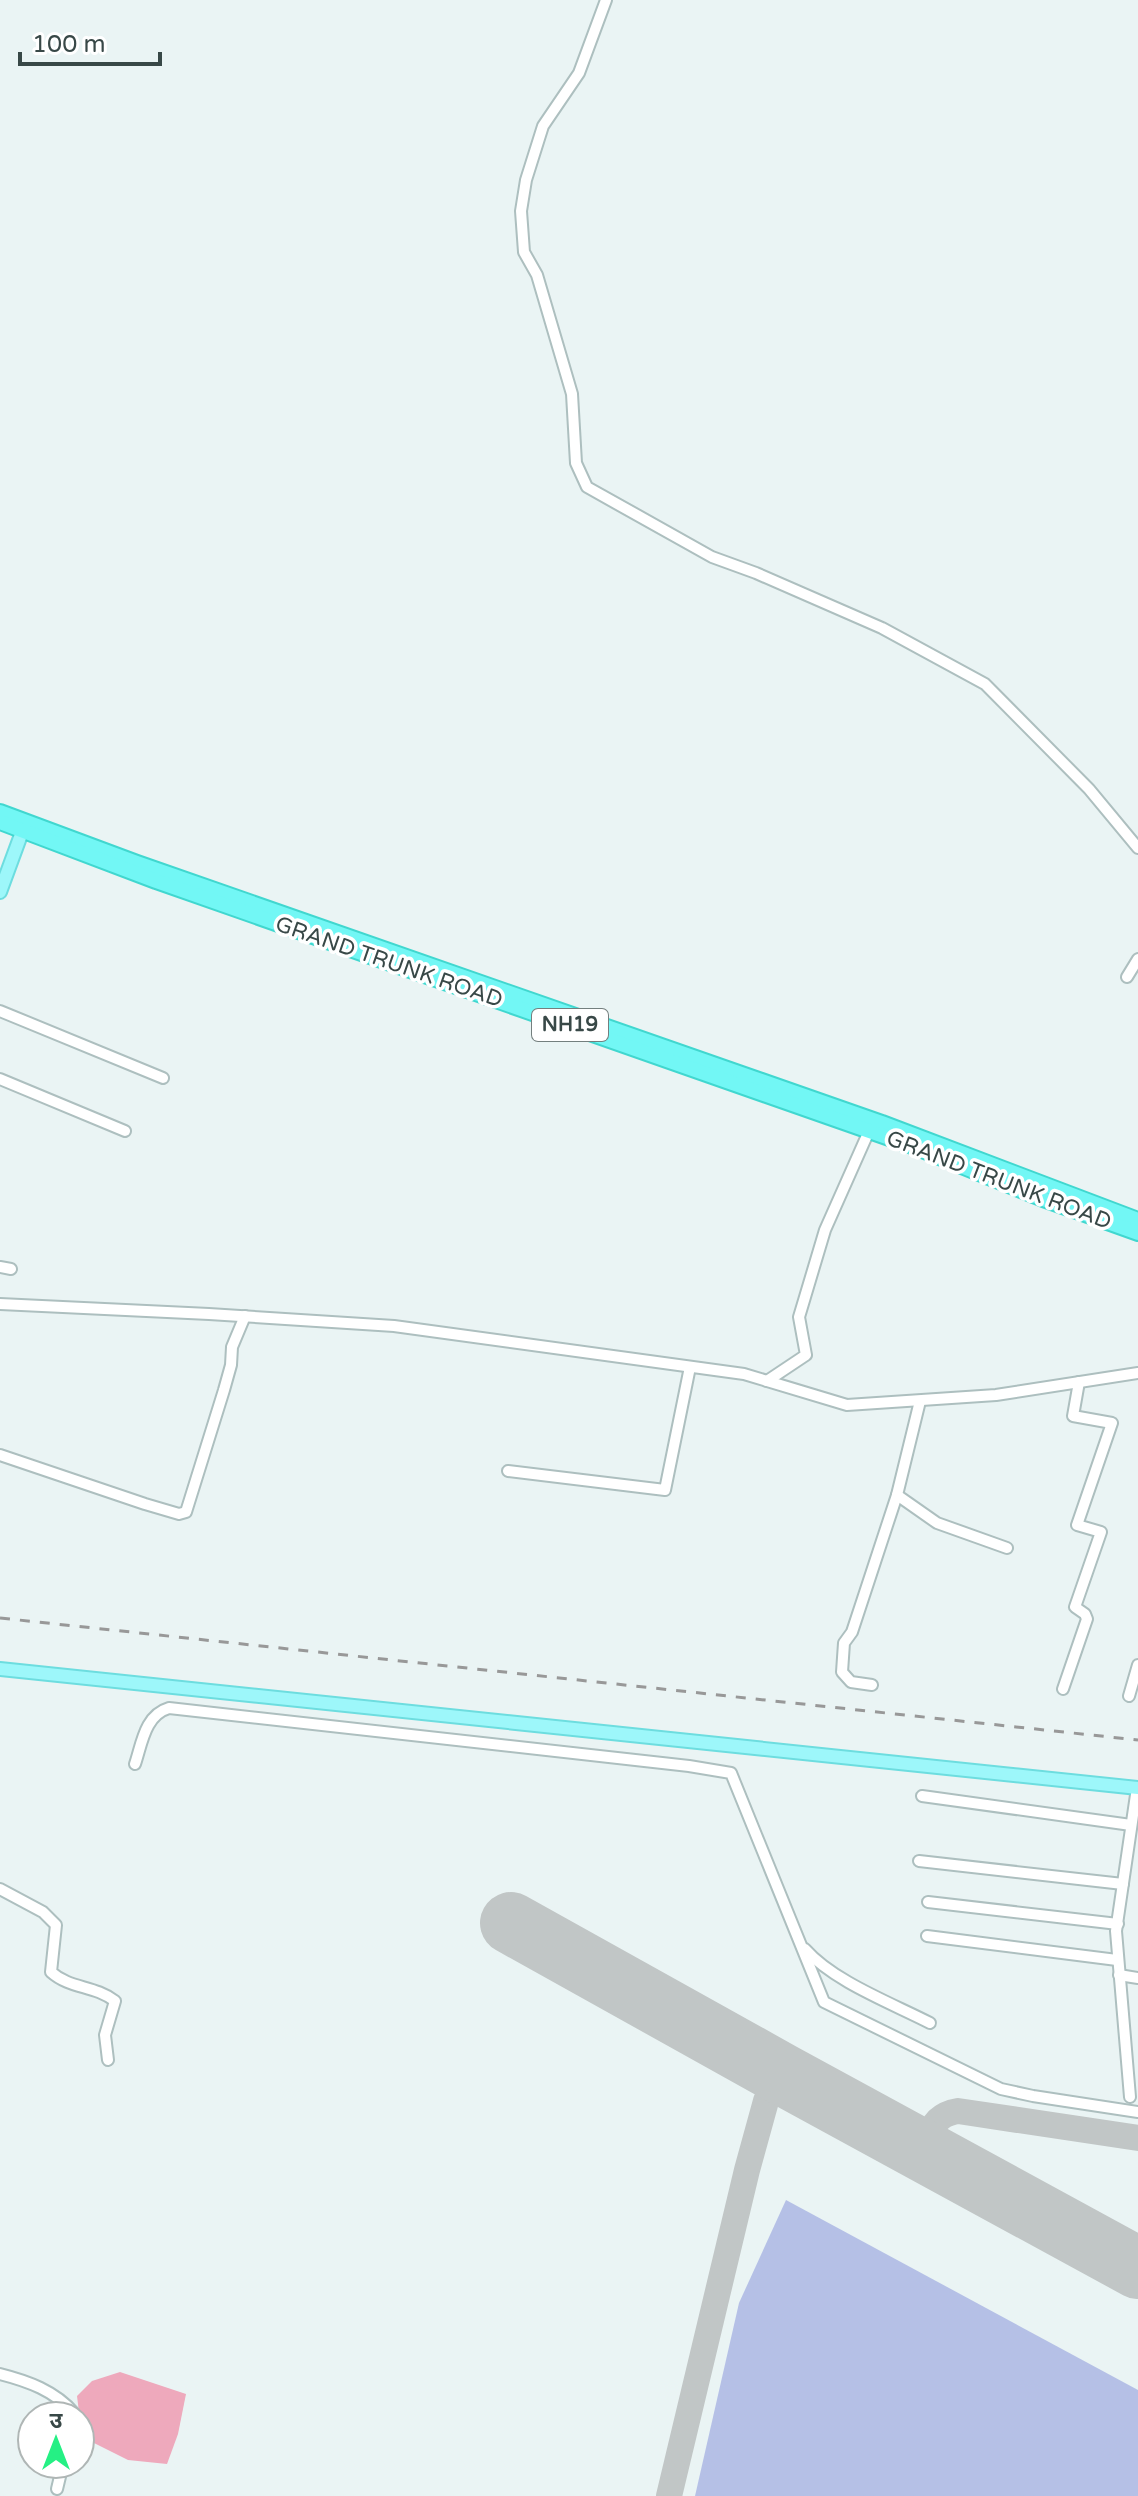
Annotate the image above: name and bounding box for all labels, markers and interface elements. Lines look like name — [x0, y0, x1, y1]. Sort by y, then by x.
scale bar — [20, 16, 160, 66]
text: 100 m — [32, 30, 106, 59]
street label: GRAND TRUNK ROAD — [272, 911, 506, 1013]
road number: NH19 — [532, 1009, 608, 1041]
street label: GRAND TRUNK ROAD — [883, 1125, 1115, 1235]
north arrow — [16, 2400, 96, 2480]
text: उ — [50, 2408, 64, 2434]

